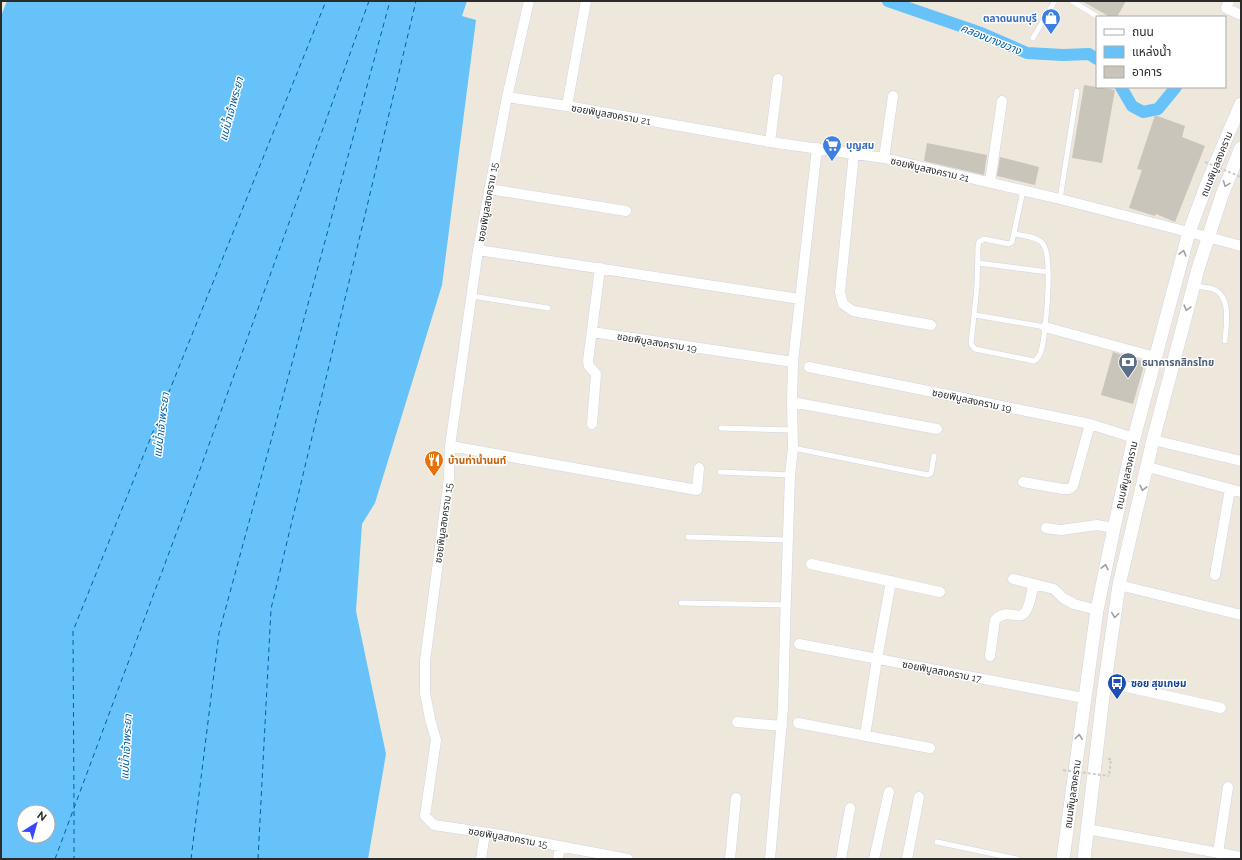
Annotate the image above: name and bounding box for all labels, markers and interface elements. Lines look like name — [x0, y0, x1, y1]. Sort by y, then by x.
shop icon: ตลาดนนทบุรี — [1040, 7, 1062, 35]
place label: ตลาดนนทบุรี — [983, 13, 1037, 25]
legend — [1096, 16, 1226, 88]
water label: คลองบางขวาง — [959, 21, 1024, 58]
text: ถนน — [1132, 25, 1154, 39]
text: แหล่งน้ำ — [1132, 43, 1171, 59]
text: อาคาร — [1132, 65, 1162, 79]
water label: แม่น้ำเจ้าพระยา — [215, 75, 246, 142]
street label: ซอยพิบูลสงคราม 21 — [570, 102, 652, 128]
street label: ถนนพิบูลสงคราม — [1198, 130, 1235, 199]
supermarket icon: บุญสม — [821, 134, 843, 162]
place label: บุญสม — [846, 140, 874, 152]
street label: ซอยพิบูลสงคราม 21 — [889, 155, 971, 185]
street label: ซอยพิบูลสงคราม 15 — [475, 161, 501, 243]
one-way arrow — [1223, 180, 1231, 187]
one-way arrow — [1178, 249, 1187, 256]
one-way arrow — [1184, 305, 1192, 311]
street label: ซอยพิบูลสงคราม 19 — [616, 331, 698, 355]
bank icon: ธนาคารกสิกรไทย — [1117, 351, 1139, 379]
place label: ธนาคารกสิกรไทย — [1142, 357, 1214, 368]
street label: ซอยพิบูลสงคราม 19 — [931, 387, 1013, 415]
water label: แม่น้ำเจ้าพระยา — [149, 391, 172, 458]
street label: ถนนพิบูลสงคราม — [1113, 440, 1141, 510]
restaurant icon: บ้านท่าน้ำนนท์ — [423, 449, 445, 477]
place label: บ้านท่าน้ำนนท์ — [448, 453, 506, 466]
street label: ซอยพิบูลสงคราม 15 — [432, 482, 456, 564]
one-way arrow — [1139, 485, 1147, 492]
one-way arrow — [1101, 564, 1109, 570]
one-way arrow — [1111, 612, 1120, 618]
street label: ซอยพิบูลสงคราม 17 — [901, 658, 983, 686]
bus stop icon: ซอย สุขเกษม — [1106, 672, 1128, 700]
place label: ซอย สุขเกษม — [1131, 678, 1186, 690]
water label: แม่น้ำเจ้าพระยา — [116, 714, 135, 780]
one-way arrow — [1074, 734, 1083, 740]
street label: ถนนพิบูลสงคราม — [1062, 759, 1084, 829]
north arrow — [16, 804, 56, 844]
text: N — [34, 809, 49, 824]
street label: ซอยพิบูลสงคราม 15 — [467, 825, 549, 851]

